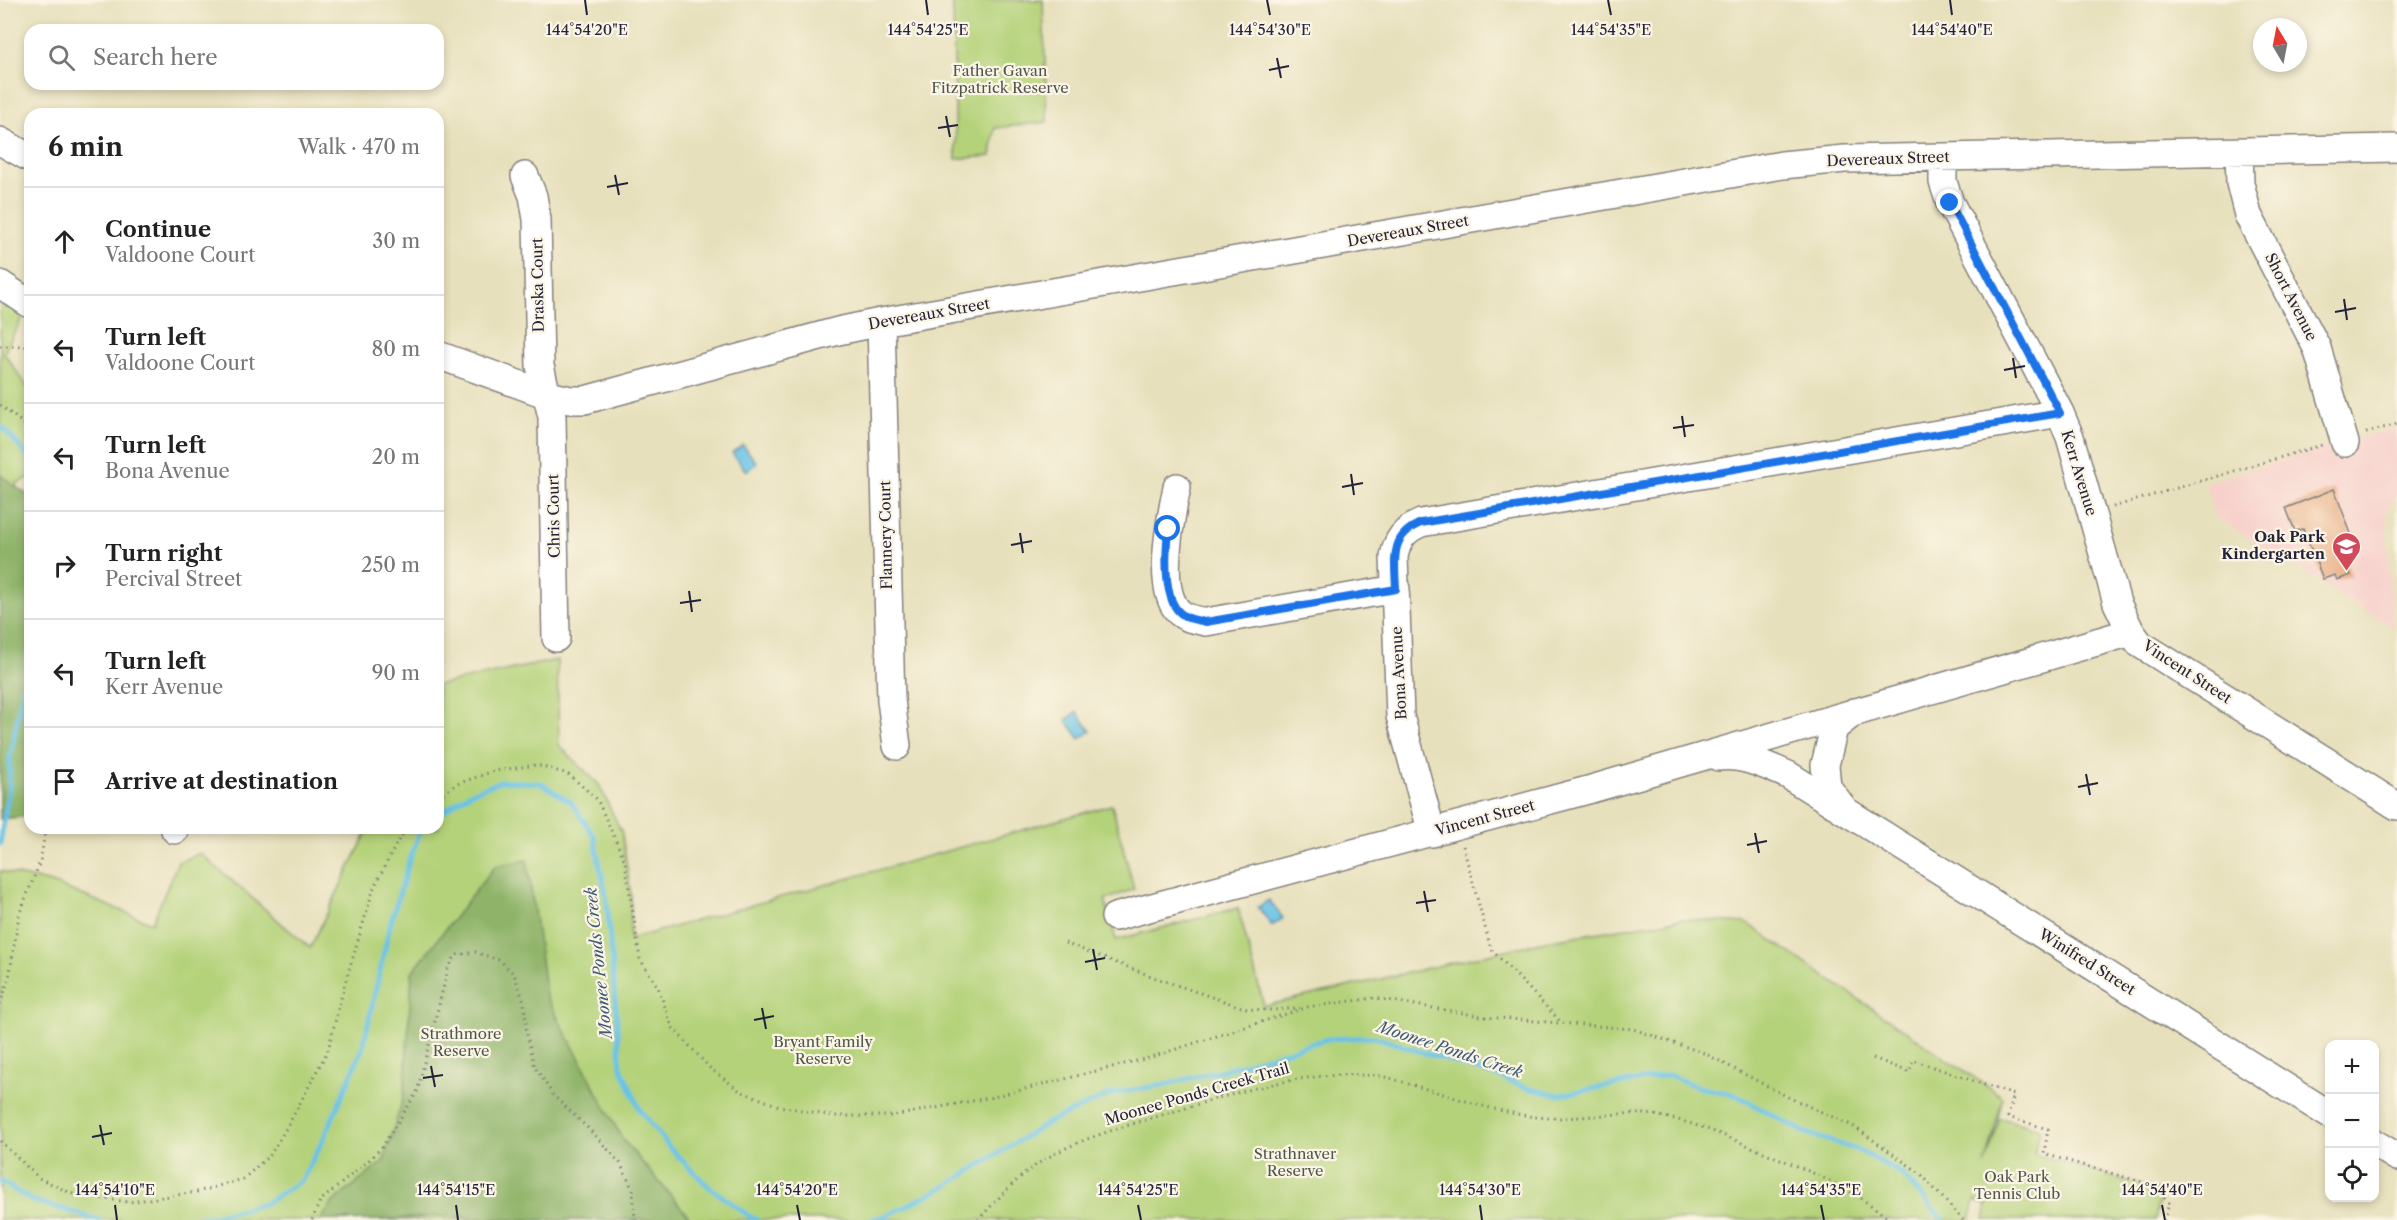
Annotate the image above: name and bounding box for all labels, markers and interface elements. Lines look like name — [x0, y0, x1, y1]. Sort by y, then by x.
north arrow — [2253, 18, 2307, 72]
text: 144°54'20"E — [546, 20, 628, 39]
text: 144°54'25"E — [887, 20, 969, 39]
text: 144°54'30"E — [1229, 20, 1311, 39]
text: 144°54'35"E — [1571, 20, 1651, 39]
text: 144°54'40"E — [1911, 20, 1993, 39]
search box — [24, 24, 444, 90]
icon: search — [45, 41, 78, 74]
text: Search here — [93, 44, 218, 71]
park label: Father Gavan Fitzpatrick Reserve — [931, 61, 1069, 97]
text: 6 min — [48, 131, 123, 163]
text: Walk · 470 m — [298, 135, 420, 159]
street label: Devereaux Street — [1826, 147, 1951, 170]
route end — [1936, 189, 1962, 215]
street label: Devereaux Street — [1346, 210, 1471, 251]
text: Continue — [105, 216, 211, 243]
icon: ahead — [48, 225, 81, 258]
text: 30 m — [372, 229, 420, 253]
street label: Draska Court — [527, 237, 548, 332]
text: Valdoone Court — [105, 243, 255, 267]
street label: Short Avenue — [2261, 250, 2322, 344]
street label: Devereaux Street — [867, 293, 992, 334]
text: Turn left — [105, 324, 206, 351]
icon: left — [48, 333, 81, 366]
text: 80 m — [372, 337, 420, 361]
text: Valdoone Court — [105, 351, 255, 375]
street label: Kerr Avenue — [2057, 428, 2102, 518]
text: Turn left — [105, 432, 206, 459]
icon: left — [48, 441, 81, 474]
text: 20 m — [372, 445, 420, 469]
text: Bona Avenue — [105, 459, 230, 483]
street label: Chris Court — [543, 473, 564, 558]
street label: Flannery Court — [875, 480, 896, 590]
route start — [1154, 515, 1180, 541]
place label: Oak Park Kindergarten — [2221, 527, 2326, 563]
school or university icon: Oak Park Kindergarten — [2330, 530, 2362, 572]
text: Turn right — [105, 540, 223, 567]
icon: right — [48, 549, 81, 582]
text: 250 m — [361, 553, 420, 577]
text: Percival Street — [105, 567, 242, 591]
street label: Bona Avenue — [1387, 626, 1410, 720]
street label: Vincent Street — [2138, 635, 2236, 708]
text: Turn left — [105, 648, 206, 675]
icon: left — [48, 657, 81, 690]
text: 90 m — [372, 661, 420, 685]
text: Kerr Avenue — [105, 675, 223, 699]
icon: arrive — [48, 765, 81, 798]
text: Arrive at destination — [105, 768, 338, 795]
street label: Vincent Street — [1432, 795, 1537, 840]
water label: Moonee Ponds Creek — [580, 886, 616, 1042]
street label: Winifred Street — [2035, 924, 2140, 999]
water label: Moonee Ponds Creek — [1373, 1015, 1526, 1082]
park label: Strathmore Reserve — [421, 1024, 501, 1060]
park label: Bryant Family Reserve — [773, 1032, 873, 1068]
map controls — [2325, 1040, 2379, 1202]
button: + — [2325, 1040, 2379, 1094]
street label: Moonee Ponds Creek Trail — [1102, 1058, 1292, 1129]
button: − — [2325, 1094, 2379, 1148]
park label: Strathnaver Reserve — [1254, 1144, 1337, 1180]
button: locate — [2325, 1148, 2379, 1202]
park label: Oak Park Tennis Club — [1974, 1167, 2060, 1203]
text: 144°54'10"E — [75, 1180, 155, 1199]
text: 144°54'15"E — [417, 1180, 495, 1199]
text: 144°54'20"E — [756, 1180, 838, 1199]
text: 144°54'25"E — [1097, 1180, 1179, 1199]
text: 144°54'30"E — [1439, 1180, 1521, 1199]
text: 144°54'35"E — [1781, 1180, 1861, 1199]
text: 144°54'40"E — [2121, 1180, 2203, 1199]

